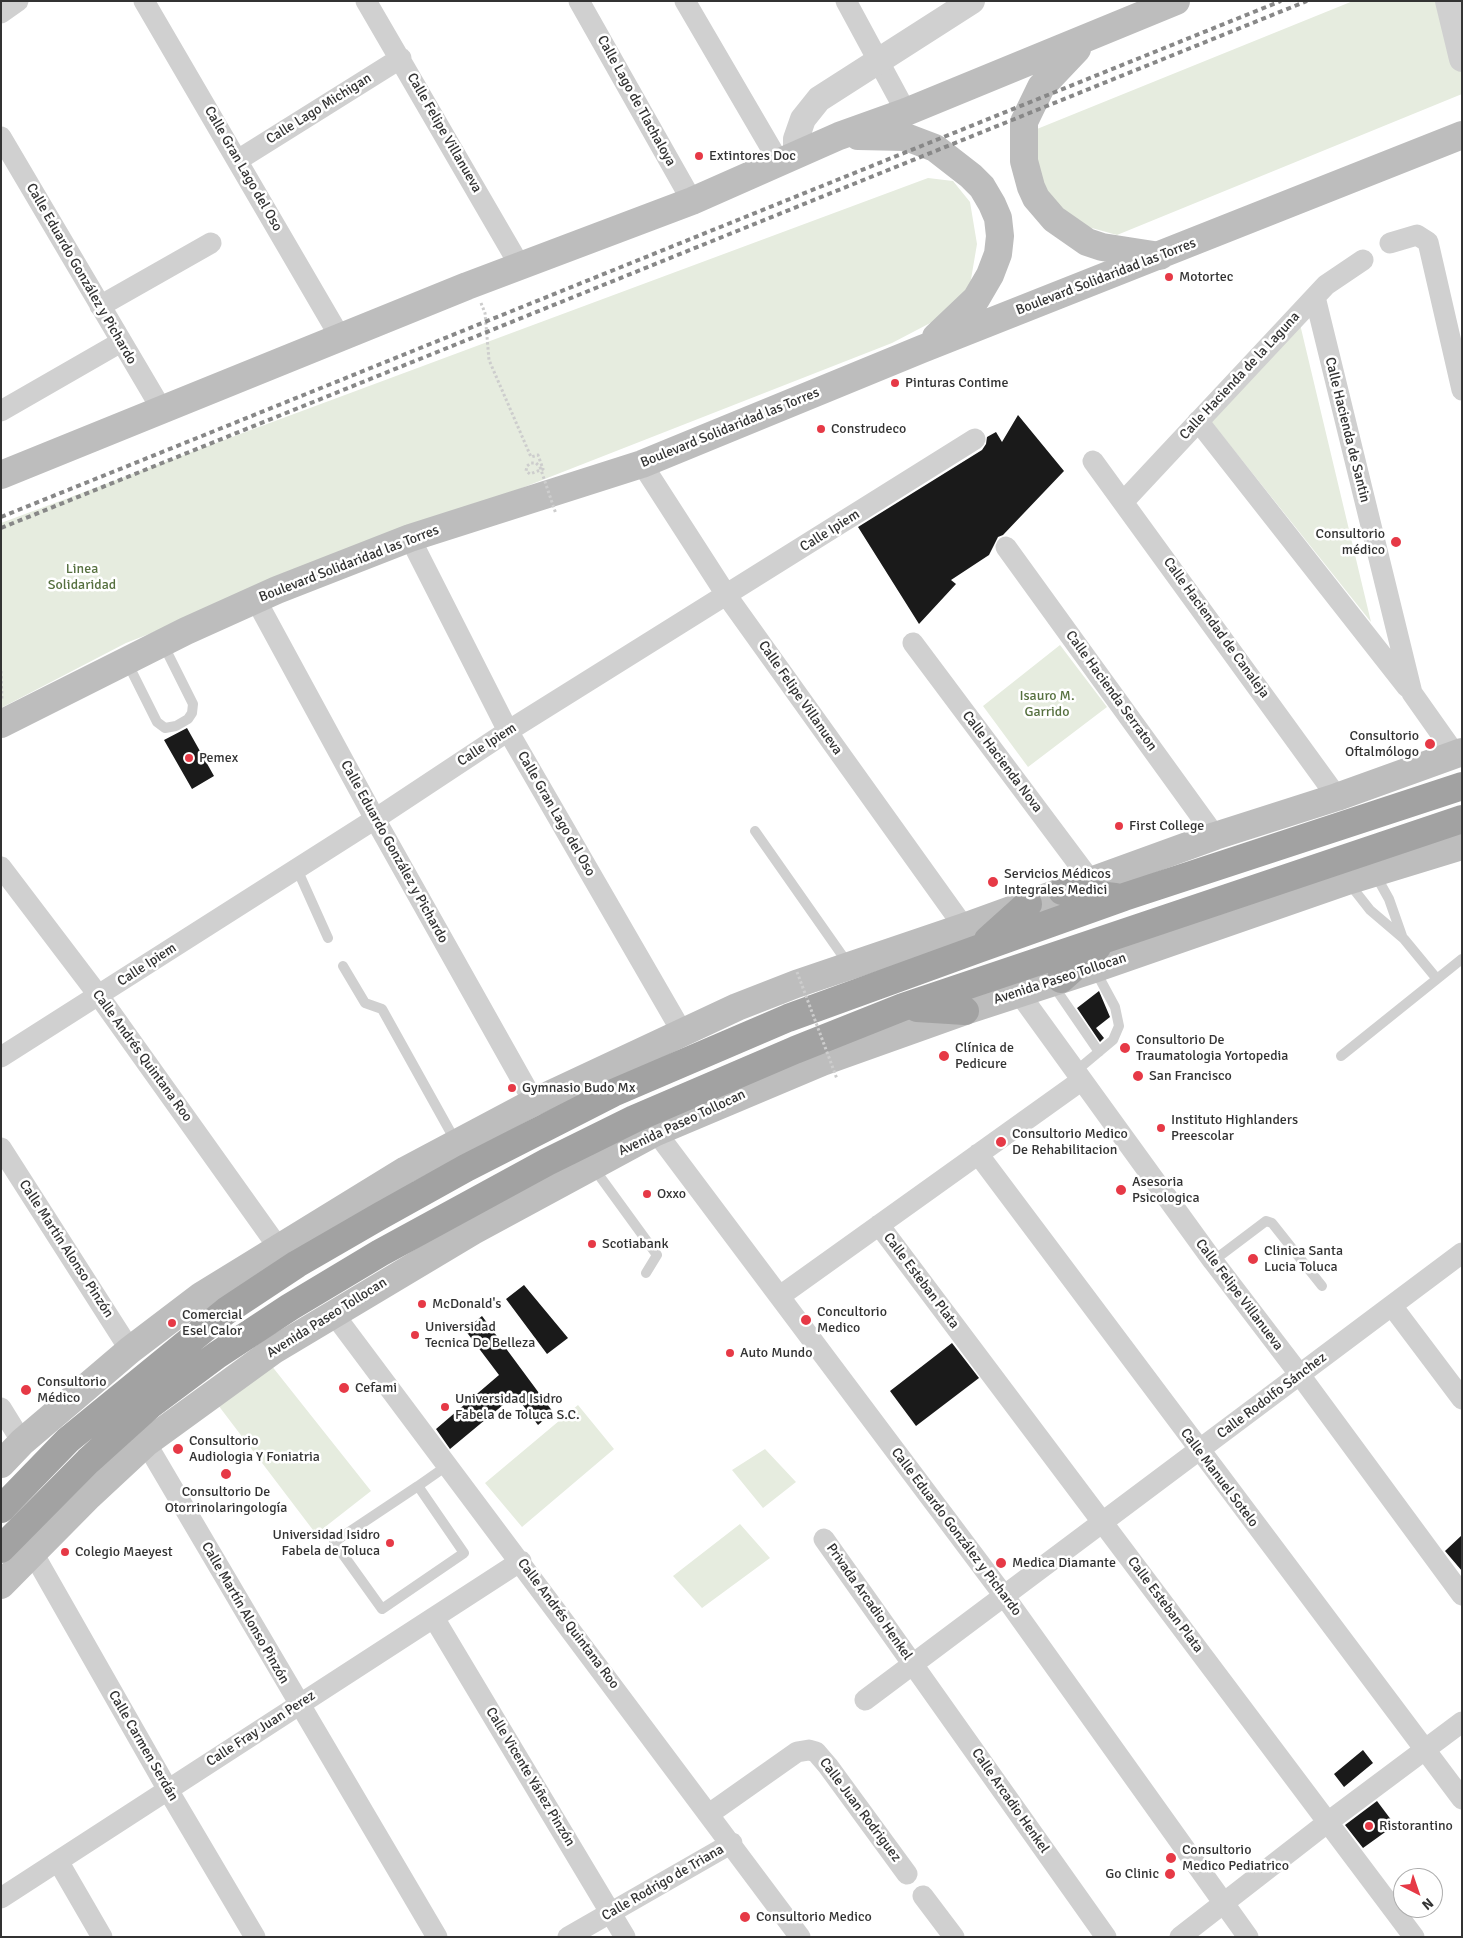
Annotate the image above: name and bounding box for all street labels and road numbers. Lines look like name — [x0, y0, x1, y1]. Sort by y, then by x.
street label: Calle Lago de Tlachaloya — [593, 33, 679, 169]
street label: Calle Lago Michigan — [263, 70, 375, 148]
street label: Calle Felipe Villanueva — [403, 70, 485, 196]
street label: Calle Gran Lago del Oso — [200, 104, 286, 234]
street label: Calle Eduardo González y Pichardo — [22, 181, 140, 367]
street label: Boulevard Solidaridad las Torres — [1014, 235, 1198, 319]
street label: Calle Hacienda de la Laguna — [1176, 309, 1304, 443]
street label: Calle Hacienda de Santin — [1321, 356, 1373, 504]
street label: Boulevard Solidaridad las Torres — [638, 384, 822, 472]
street label: Calle Ipiem — [797, 506, 863, 556]
street label: Boulevard Solidaridad las Torres — [257, 522, 441, 606]
street label: Calle Haciendad de Canaleja — [1159, 554, 1273, 702]
street label: Calle Hacienda Serraton — [1062, 628, 1160, 754]
street label: Calle Felipe Villanueva — [754, 638, 846, 758]
street label: Calle Hacienda Nova — [958, 708, 1046, 816]
street label: Calle Ipiem — [454, 720, 520, 770]
street label: Calle Gran Lago del Oso — [513, 749, 599, 879]
street label: Calle Eduardo González y Pichardo — [337, 758, 451, 946]
street label: Calle Ipiem — [114, 940, 180, 990]
street label: Avenida Paseo Tollocan — [992, 950, 1128, 1008]
street label: Calle Andrés Quintana Roo — [88, 987, 196, 1125]
street label: Avenida Paseo Tollocan — [616, 1086, 748, 1160]
street label: Calle Martín Alonso Pinzón — [15, 1177, 117, 1321]
street label: Calle Esteban Plata — [880, 1230, 962, 1332]
street label: Calle Felipe Villanueva — [1192, 1236, 1286, 1354]
street label: Avenida Paseo Tollocan — [264, 1274, 390, 1362]
street label: Calle Rodolfo Sánchez — [1214, 1349, 1330, 1443]
street label: Calle Manuel Sotelo — [1176, 1425, 1262, 1531]
street label: Calle Eduardo González y Pichardo — [887, 1445, 1025, 1619]
street label: Calle Martín Alonso Pinzón — [197, 1539, 293, 1687]
street label: Privada Arcadio Henkel — [822, 1541, 916, 1663]
street label: Calle Esteban Plata — [1124, 1554, 1206, 1656]
street label: Calle Andrés Quintana Roo — [513, 1555, 623, 1693]
street label: Calle Carmen Serdán — [104, 1688, 182, 1804]
street label: Calle Fray Juan Perez — [203, 1688, 319, 1770]
street label: Calle Vicente Yáñez Pinzón — [482, 1704, 578, 1850]
street label: Calle Arcadio Henkel — [968, 1745, 1052, 1857]
street label: Calle Juan Rodriguez — [815, 1755, 905, 1865]
street label: Calle Rodrigo de Triana — [599, 1841, 727, 1925]

